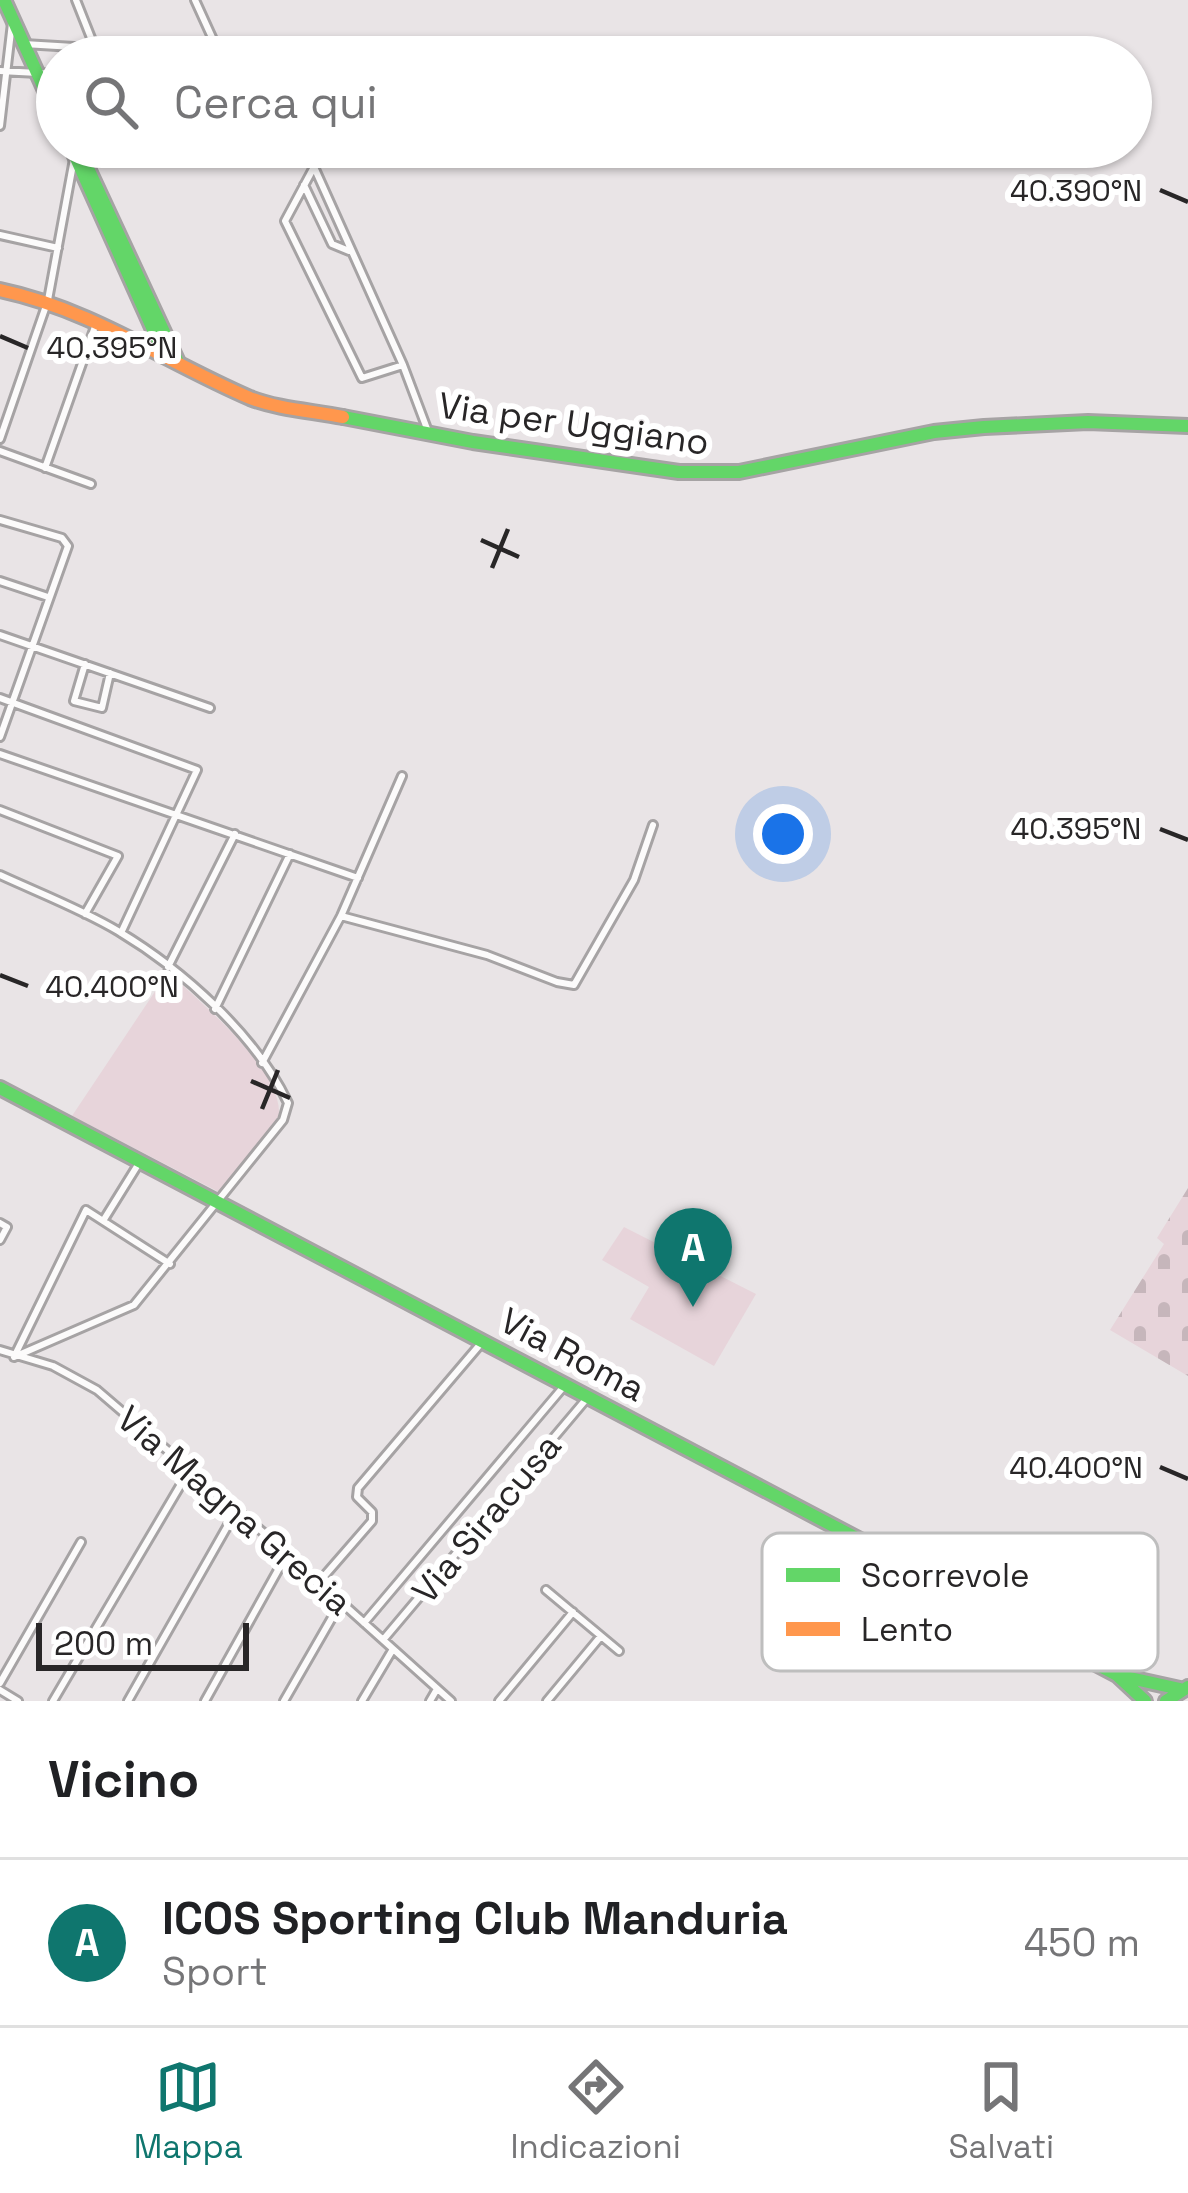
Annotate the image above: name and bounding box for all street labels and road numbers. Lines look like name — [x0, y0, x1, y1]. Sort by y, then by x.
street label: Via per Uggiano — [436, 382, 712, 466]
street label: Via Roma — [492, 1298, 653, 1412]
street label: Via Magna Grecia — [107, 1396, 361, 1625]
street label: Via Siracusa — [402, 1424, 571, 1613]

